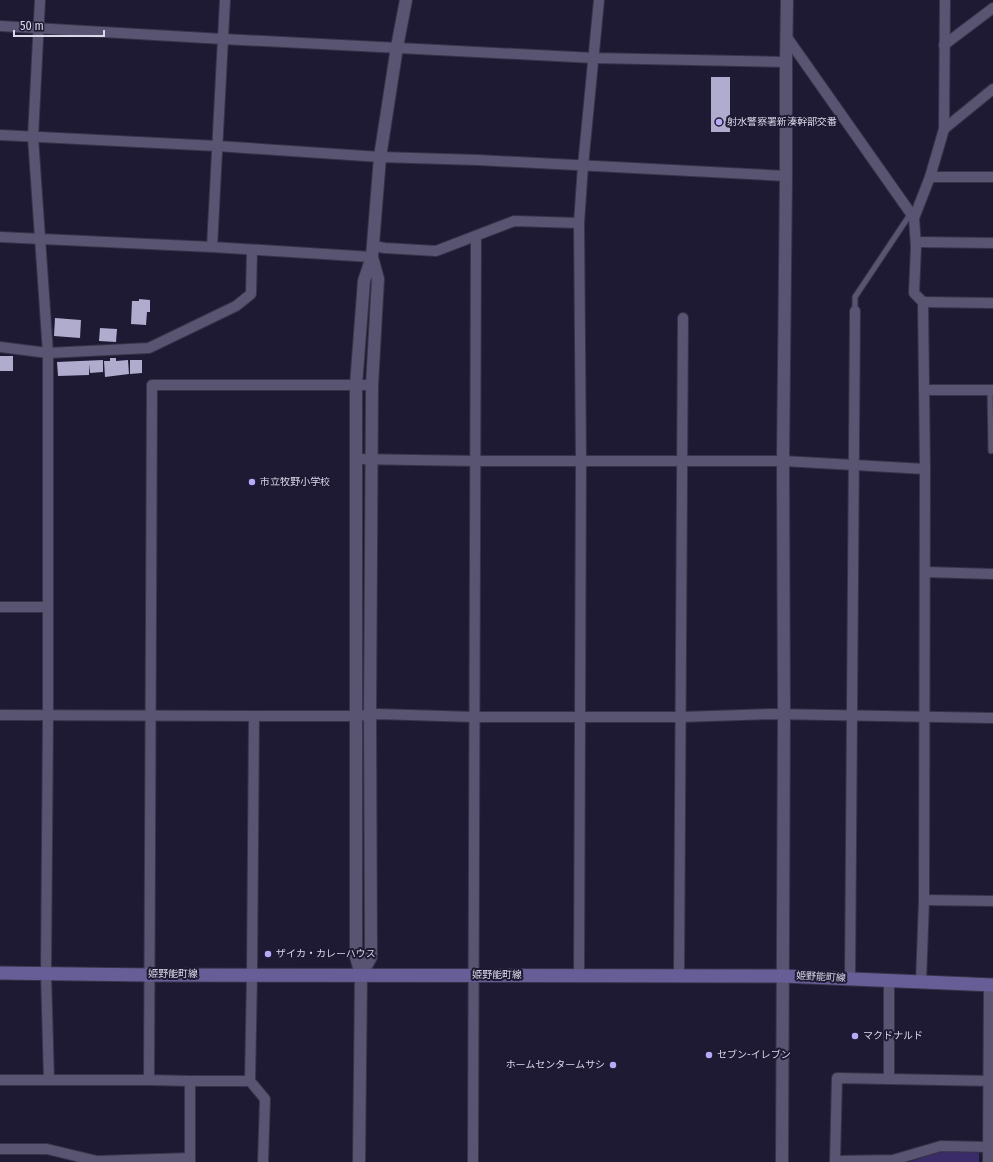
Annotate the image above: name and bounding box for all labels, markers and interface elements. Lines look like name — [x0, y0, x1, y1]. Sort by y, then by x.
scale bar — [14, 12, 104, 38]
text: 50 m — [20, 19, 44, 33]
place label: 射水警察署新湊幹部交番 — [727, 116, 837, 128]
marker: 射水警察署新湊幹部交番 — [714, 117, 724, 127]
place label: 市立牧野小学校 — [260, 476, 330, 488]
marker: 市立牧野小学校 — [247, 477, 257, 487]
place label: ザイカ・カレーハウス — [276, 948, 376, 960]
marker: ザイカ・カレーハウス — [263, 949, 273, 959]
street label: 姫野能町線 — [148, 968, 198, 980]
street label: 姫野能町線 — [472, 969, 522, 981]
street label: 姫野能町線 — [796, 970, 846, 984]
place label: マクドナルド — [863, 1030, 923, 1042]
marker: マクドナルド — [850, 1031, 860, 1041]
place label: セブン-イレブン — [717, 1049, 791, 1061]
marker: セブン-イレブン — [704, 1050, 714, 1060]
place label: ホームセンタームサシ — [506, 1059, 605, 1071]
marker: ホームセンタームサシ — [608, 1060, 618, 1070]

